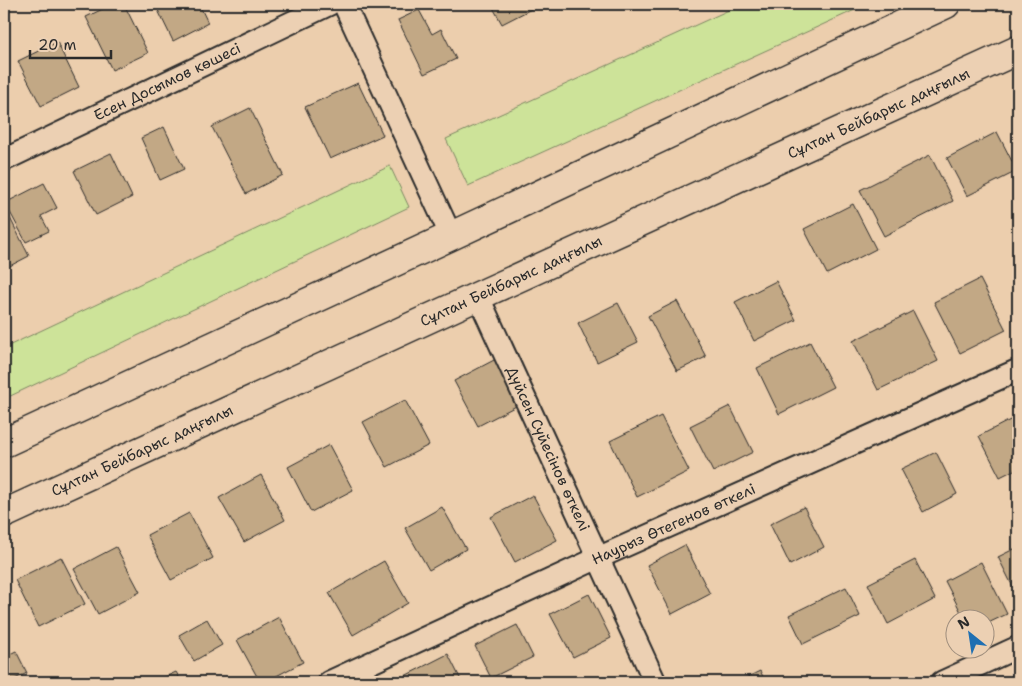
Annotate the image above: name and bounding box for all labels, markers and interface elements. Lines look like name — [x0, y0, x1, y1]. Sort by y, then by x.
scale bar — [30, 28, 111, 60]
text: 20 m — [38, 35, 77, 55]
street label: Есен Досымов көшесі — [90, 38, 244, 126]
street label: Сұлтан Бейбарыс даңғылы — [784, 63, 973, 164]
street label: Сұлтан Бейбарыс даңғылы — [417, 231, 605, 331]
street label: Дүйсен Сүйесінов өткелі — [502, 363, 594, 534]
street label: Сұлтан Бейбарыс даңғылы — [48, 400, 236, 501]
street label: Наурыз Өтегенов өткелі — [588, 479, 759, 570]
north arrow — [944, 608, 994, 658]
text: N — [954, 612, 973, 633]

